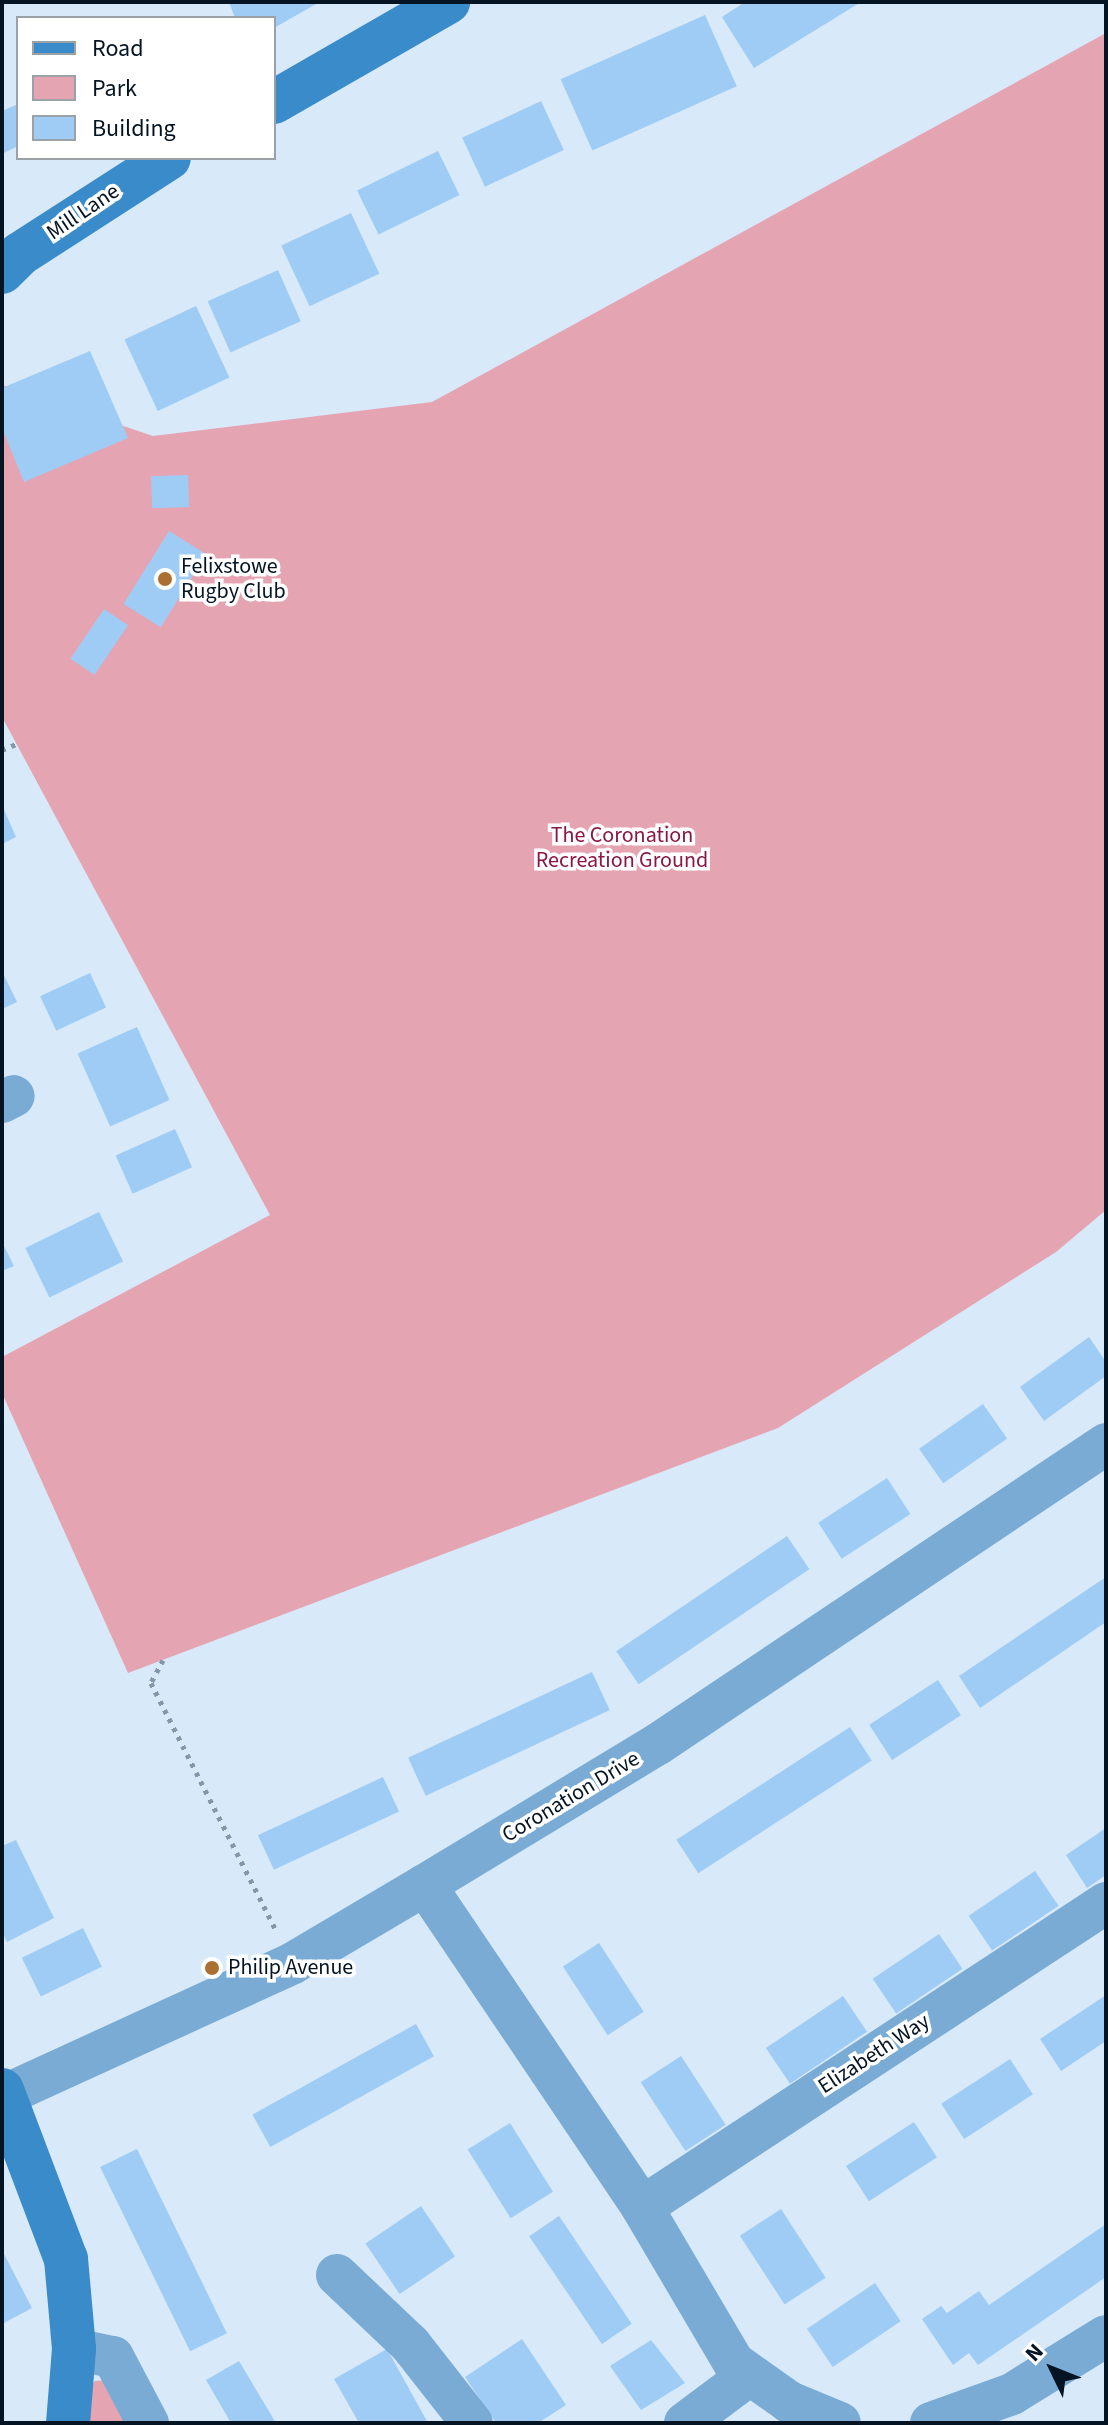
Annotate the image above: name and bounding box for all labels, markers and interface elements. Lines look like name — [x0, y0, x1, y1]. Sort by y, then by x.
legend — [16, 16, 276, 160]
text: Road — [92, 31, 144, 66]
text: Park — [92, 71, 137, 106]
text: Building — [92, 111, 176, 146]
street label: Mill Lane — [42, 178, 124, 246]
place label: Felixstowe Rugby Club — [181, 553, 286, 604]
marker: Felixstowe Rugby Club — [156, 570, 174, 588]
park label: The Coronation Recreation Ground — [536, 822, 708, 874]
street label: Coronation Drive — [498, 1746, 644, 1848]
place label: Philip Avenue — [228, 1955, 353, 1981]
marker: Philip Avenue — [203, 1959, 221, 1977]
street label: Elizabeth Way — [813, 2008, 935, 2100]
north arrow — [1012, 2329, 1092, 2409]
text: N — [1018, 2336, 1051, 2369]

